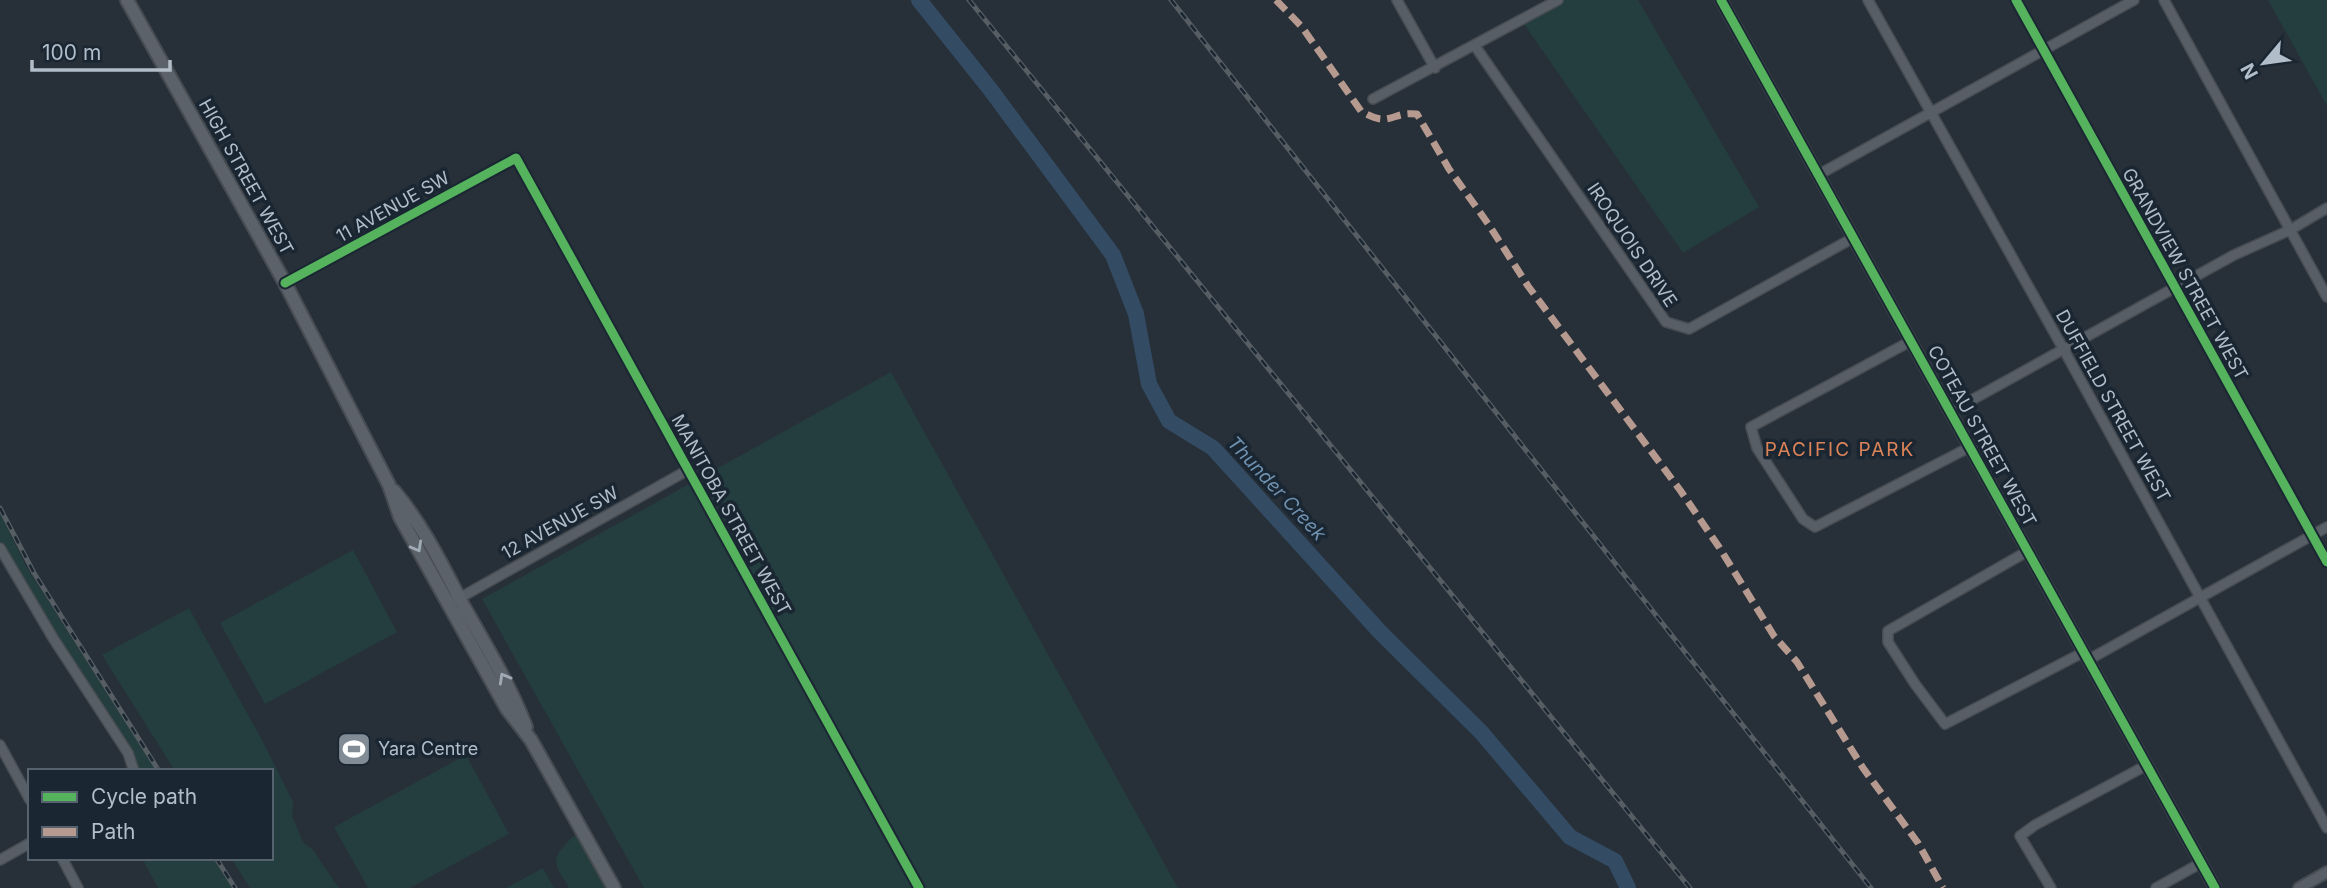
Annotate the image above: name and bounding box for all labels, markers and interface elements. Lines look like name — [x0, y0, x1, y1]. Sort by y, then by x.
scale bar — [32, 28, 170, 72]
north arrow — [2229, 28, 2299, 98]
text: 100 m — [42, 40, 101, 65]
text: N — [2236, 59, 2263, 83]
street label: HIGH STREET WEST — [195, 95, 298, 258]
street label: GRANDVIEW STREET WEST — [2118, 164, 2253, 383]
street label: 11 AVENUE SW — [332, 167, 453, 246]
street label: IROQUOIS DRIVE — [1583, 179, 1682, 311]
street label: DUFFIELD STREET WEST — [2052, 306, 2175, 505]
street label: COTEAU STREET WEST — [1924, 341, 2041, 530]
street label: MANITOBA STREET WEST — [667, 411, 795, 619]
water label: Thunder Creek — [1222, 431, 1331, 546]
district label: PACIFIC PARK — [1765, 438, 1915, 461]
street label: 12 AVENUE SW — [498, 482, 622, 563]
one-way arrow — [409, 540, 422, 552]
one-way arrow — [498, 673, 512, 685]
sports icon: Yara Centre — [335, 730, 373, 768]
place label: Yara Centre — [378, 738, 478, 759]
legend — [28, 769, 273, 860]
text: Cycle path — [91, 784, 197, 809]
text: Path — [91, 819, 136, 844]

